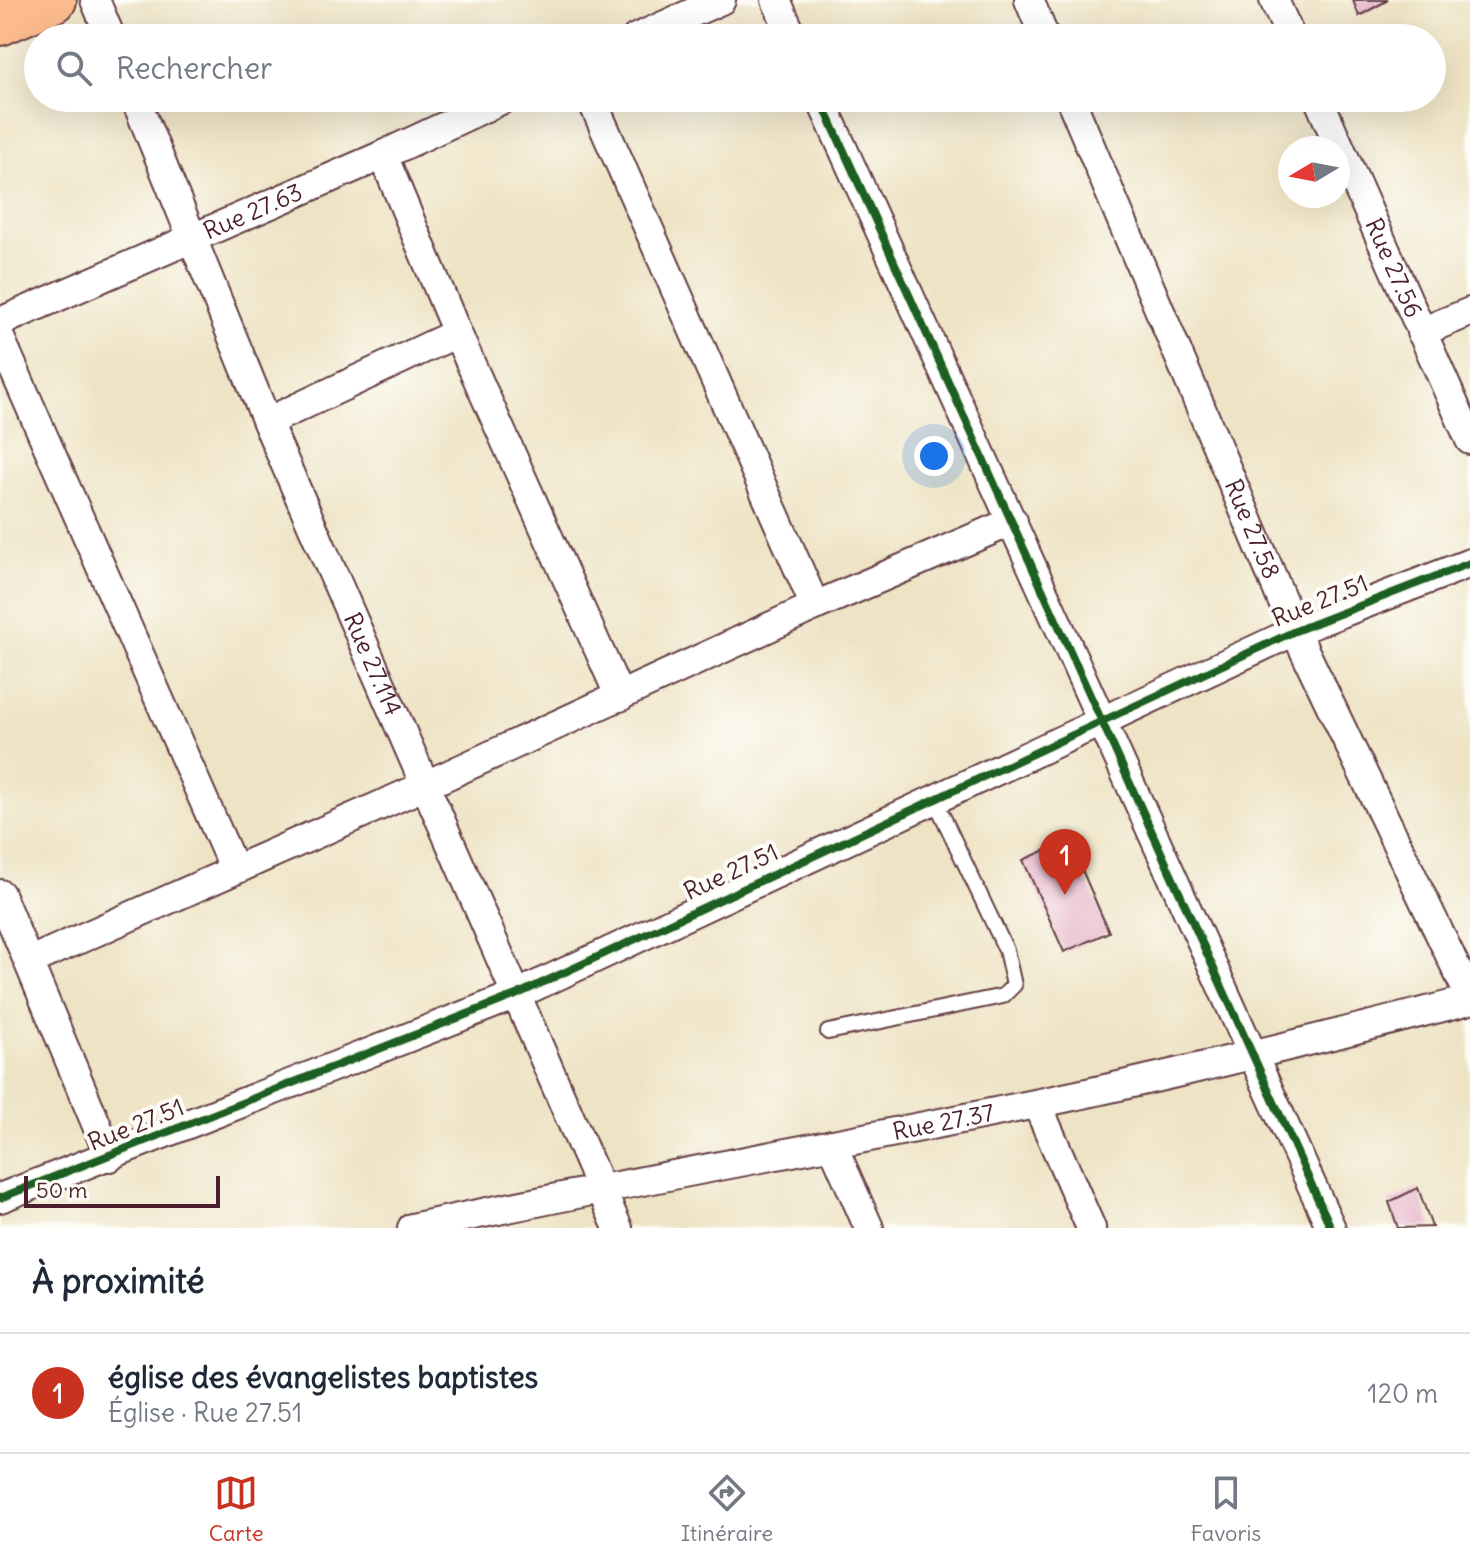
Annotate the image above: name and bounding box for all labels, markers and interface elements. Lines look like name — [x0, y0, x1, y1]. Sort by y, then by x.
search box — [24, 24, 1446, 112]
icon: search — [52, 46, 96, 90]
text: Rechercher — [116, 49, 272, 87]
north arrow — [1278, 136, 1350, 208]
street label: Rue 27.63 — [198, 176, 307, 246]
street label: Rue 27.56 — [1359, 213, 1430, 322]
your location — [914, 436, 954, 476]
street label: Rue 27.58 — [1219, 474, 1287, 583]
street label: Rue 27.51 — [1267, 567, 1372, 633]
street label: Rue 27.114 — [338, 608, 409, 720]
pin: 1 — [1039, 829, 1091, 895]
street label: Rue 27.51 — [679, 836, 783, 906]
street label: Rue 27.51 — [83, 1091, 188, 1157]
street label: Rue 27.37 — [890, 1097, 997, 1146]
scale bar — [24, 1172, 220, 1208]
text: 50 m — [36, 1176, 88, 1204]
text: À proximité — [32, 1259, 205, 1302]
text: église des évangelistes baptistes — [108, 1358, 538, 1396]
text: 1 — [53, 1377, 63, 1410]
text: 120 m — [1367, 1377, 1438, 1410]
text: Église · Rue 27.51 — [108, 1396, 302, 1429]
tab: Carte — [209, 1471, 264, 1547]
tab: Itinéraire — [681, 1471, 773, 1547]
tab: Favoris — [1190, 1471, 1261, 1547]

